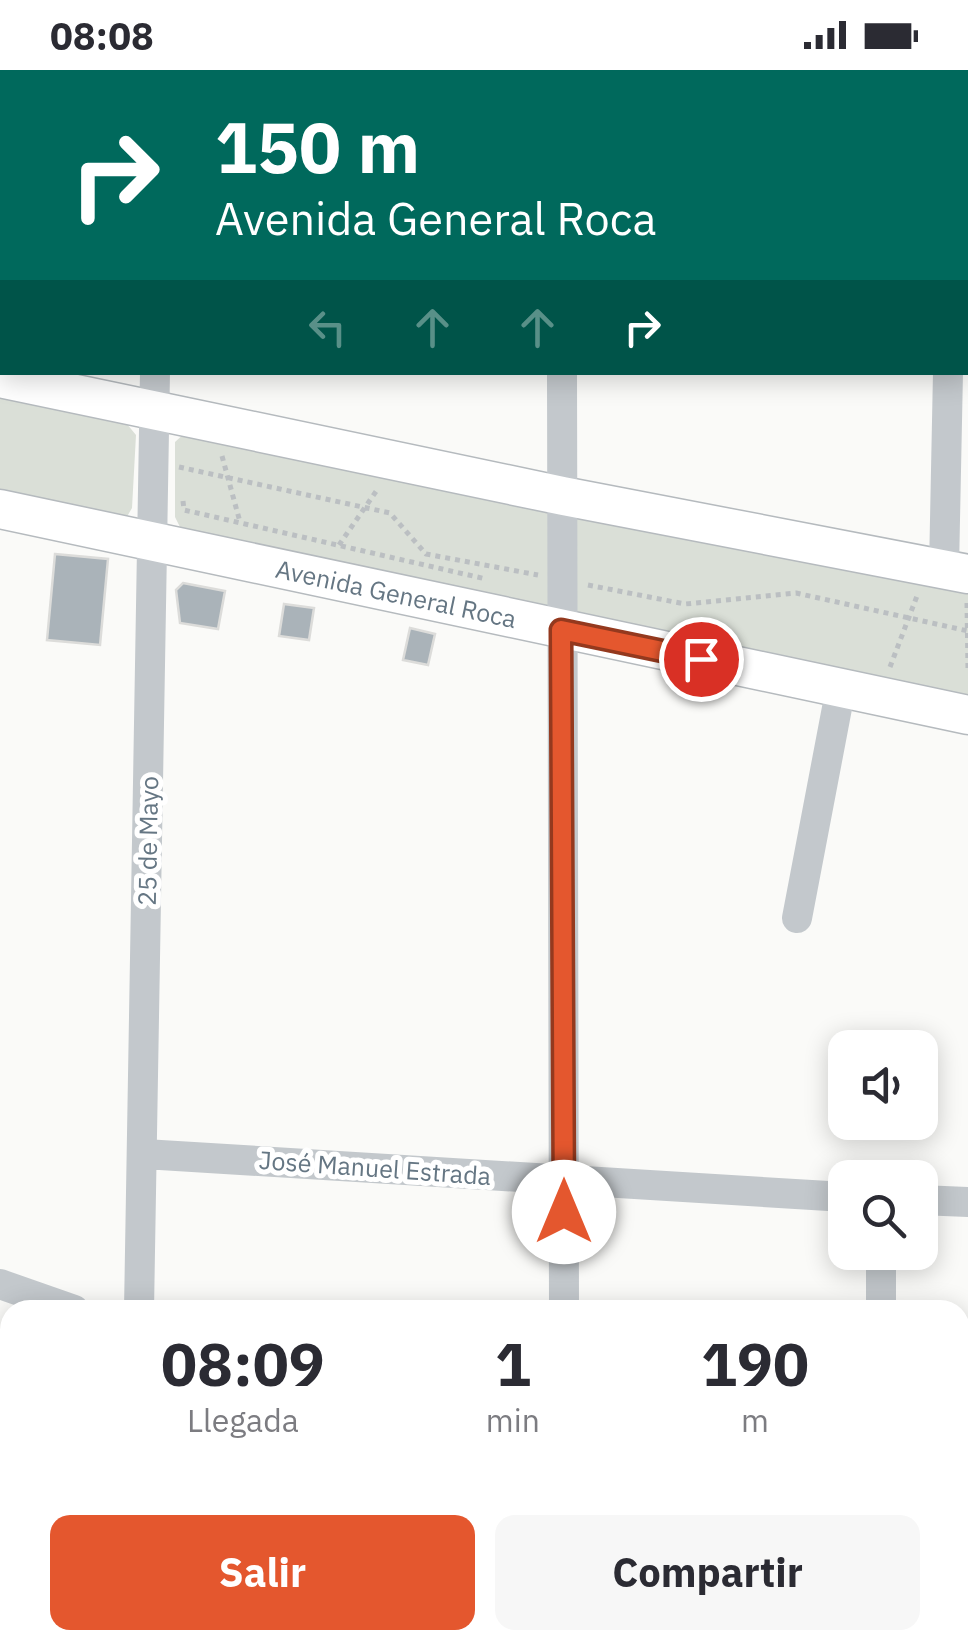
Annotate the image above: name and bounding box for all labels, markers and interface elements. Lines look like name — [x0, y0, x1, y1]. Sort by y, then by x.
text: 08:08 — [50, 11, 154, 60]
text: 150 m — [215, 101, 420, 192]
icon: right — [50, 110, 180, 240]
text: Avenida General Roca — [215, 189, 656, 247]
icon: left — [300, 300, 355, 355]
icon: ahead — [405, 300, 460, 355]
icon: ahead — [510, 300, 565, 355]
icon: right — [615, 300, 670, 355]
street label: Avenida General Roca — [273, 552, 519, 635]
pin — [659, 617, 744, 702]
icon: arrive — [674, 632, 729, 687]
street label: 25 de Mayo — [130, 776, 165, 906]
map controls — [828, 1030, 938, 1270]
button: sound — [828, 1030, 938, 1140]
street label: José Manuel Estrada — [258, 1143, 492, 1192]
position arrow — [512, 1160, 616, 1264]
button: search — [828, 1160, 938, 1270]
text: 08:09 — [161, 1324, 325, 1403]
text: 1 — [495, 1324, 531, 1403]
text: 190 — [701, 1324, 809, 1403]
text: Llegada — [187, 1399, 299, 1441]
text: min — [486, 1399, 540, 1441]
text: m — [741, 1399, 769, 1441]
button: Salir — [50, 1515, 475, 1630]
button: Compartir — [495, 1515, 920, 1630]

